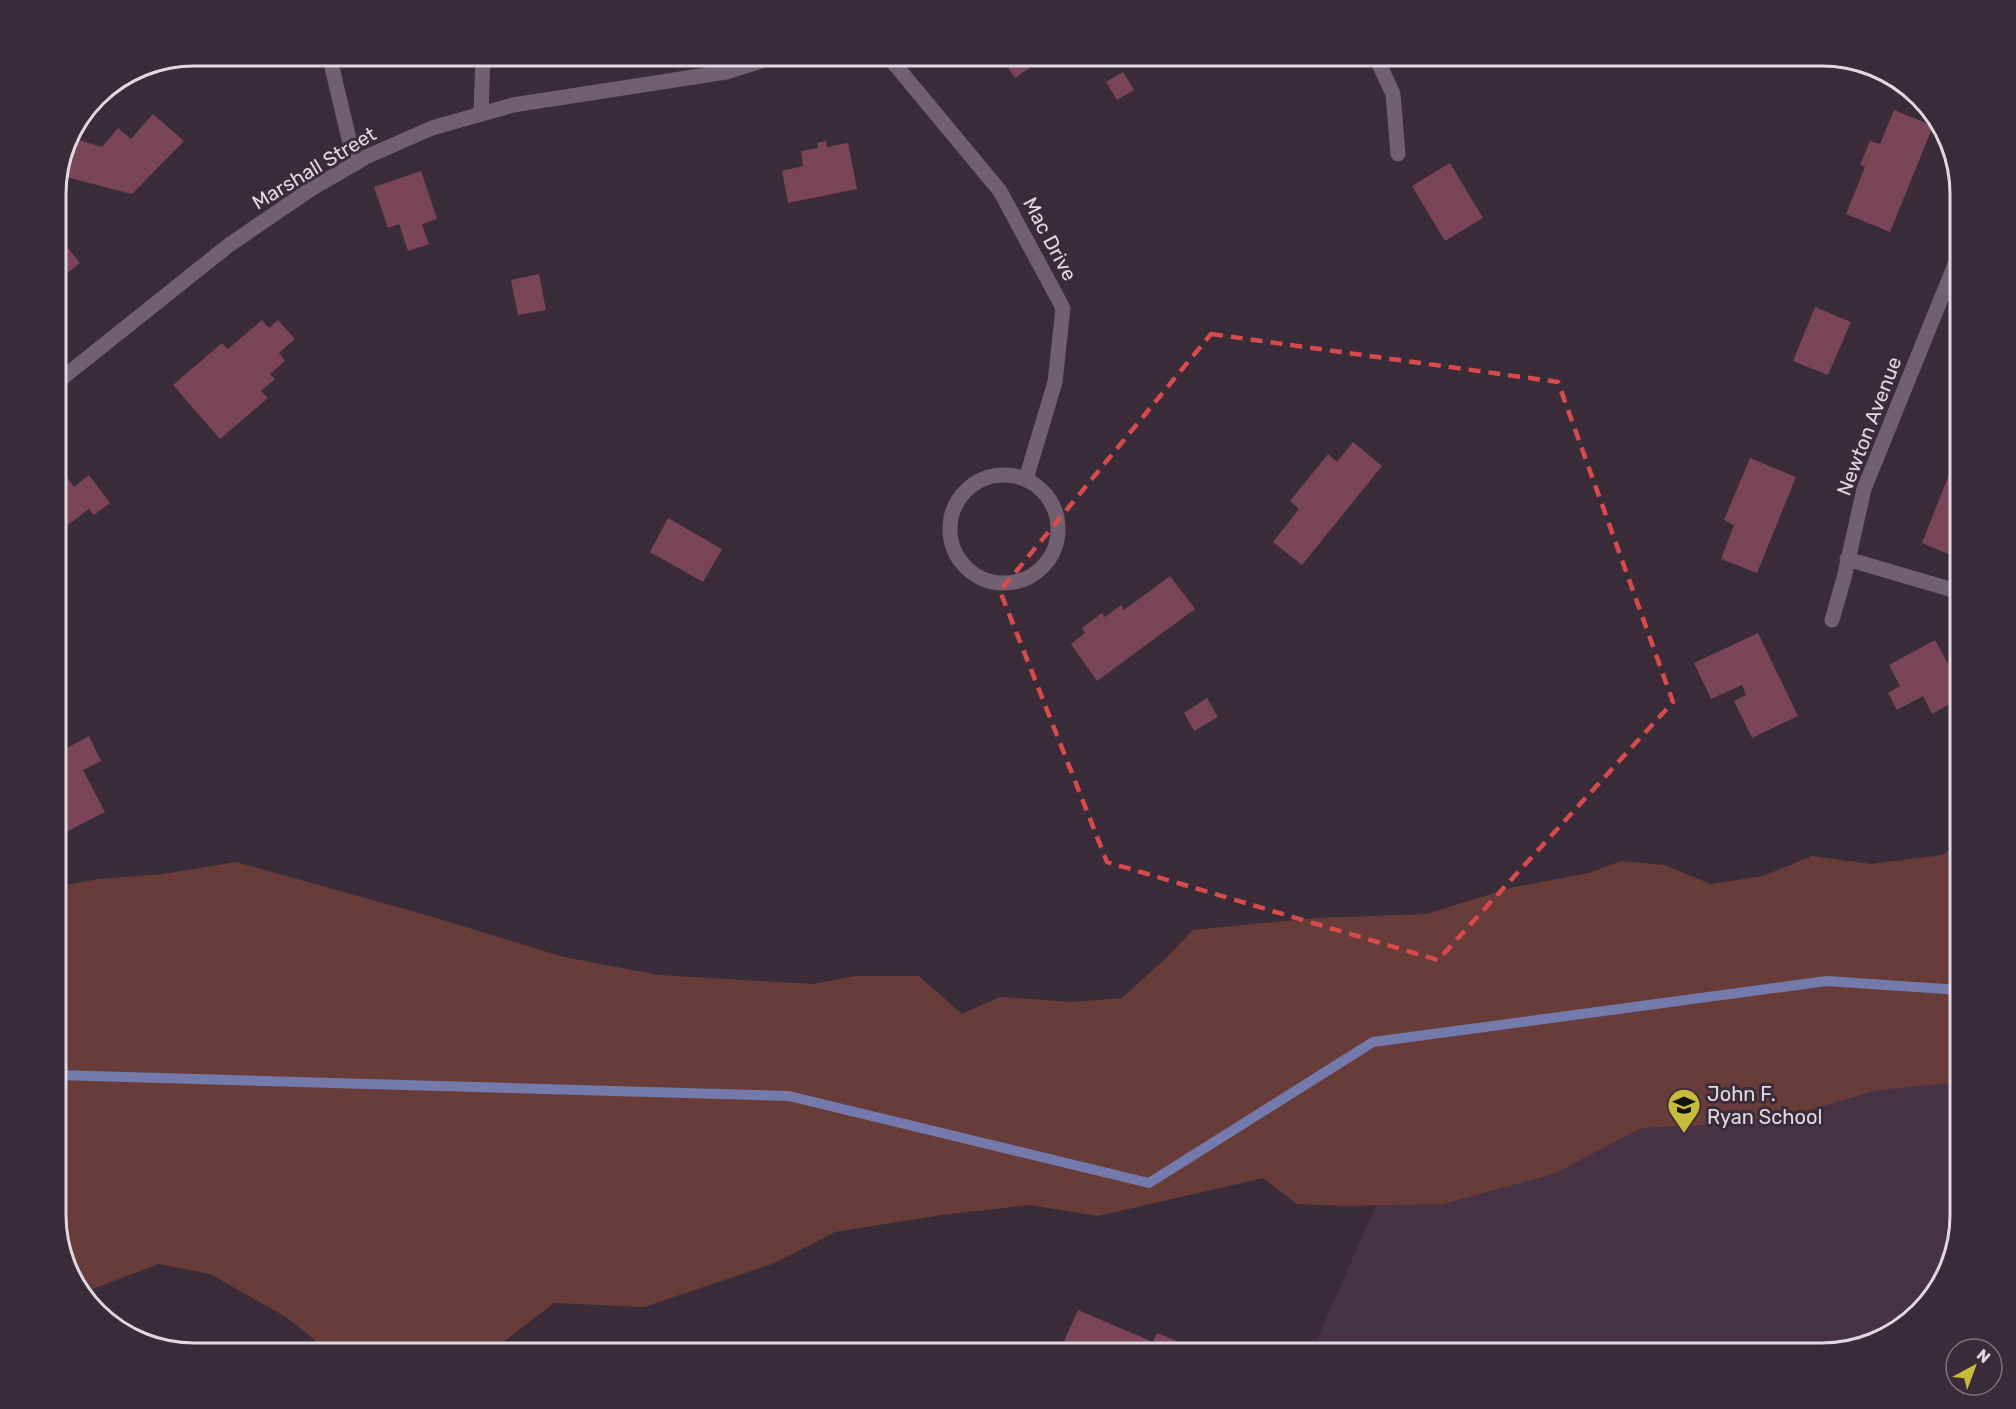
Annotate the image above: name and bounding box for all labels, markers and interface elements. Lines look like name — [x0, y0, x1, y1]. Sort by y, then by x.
street label: Marshall Street — [248, 121, 380, 214]
street label: Mac Drive — [1018, 193, 1082, 285]
street label: Newton Avenue — [1832, 353, 1906, 499]
place label: John F. Ryan School — [1707, 1082, 1822, 1129]
school or university icon: John F. Ryan School — [1666, 1087, 1702, 1134]
north arrow — [1944, 1337, 2004, 1397]
text: N — [1973, 1345, 1994, 1367]

